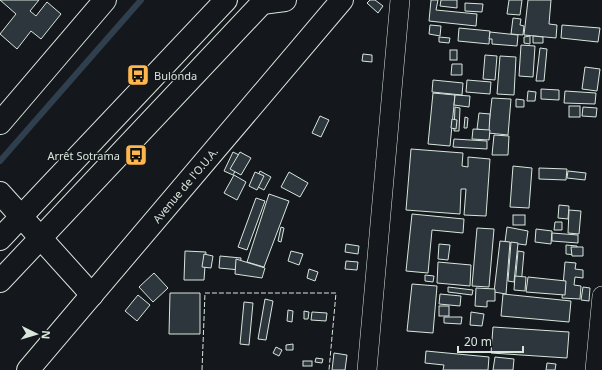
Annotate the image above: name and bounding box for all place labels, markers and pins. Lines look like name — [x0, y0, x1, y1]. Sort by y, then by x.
bus stop icon: Bulonda — [125, 62, 151, 88]
place label: Bulonda — [154, 68, 197, 83]
bus stop icon: Arrêt Sotrama — [123, 142, 149, 168]
place label: Arrêt Sotrama — [47, 148, 120, 163]

